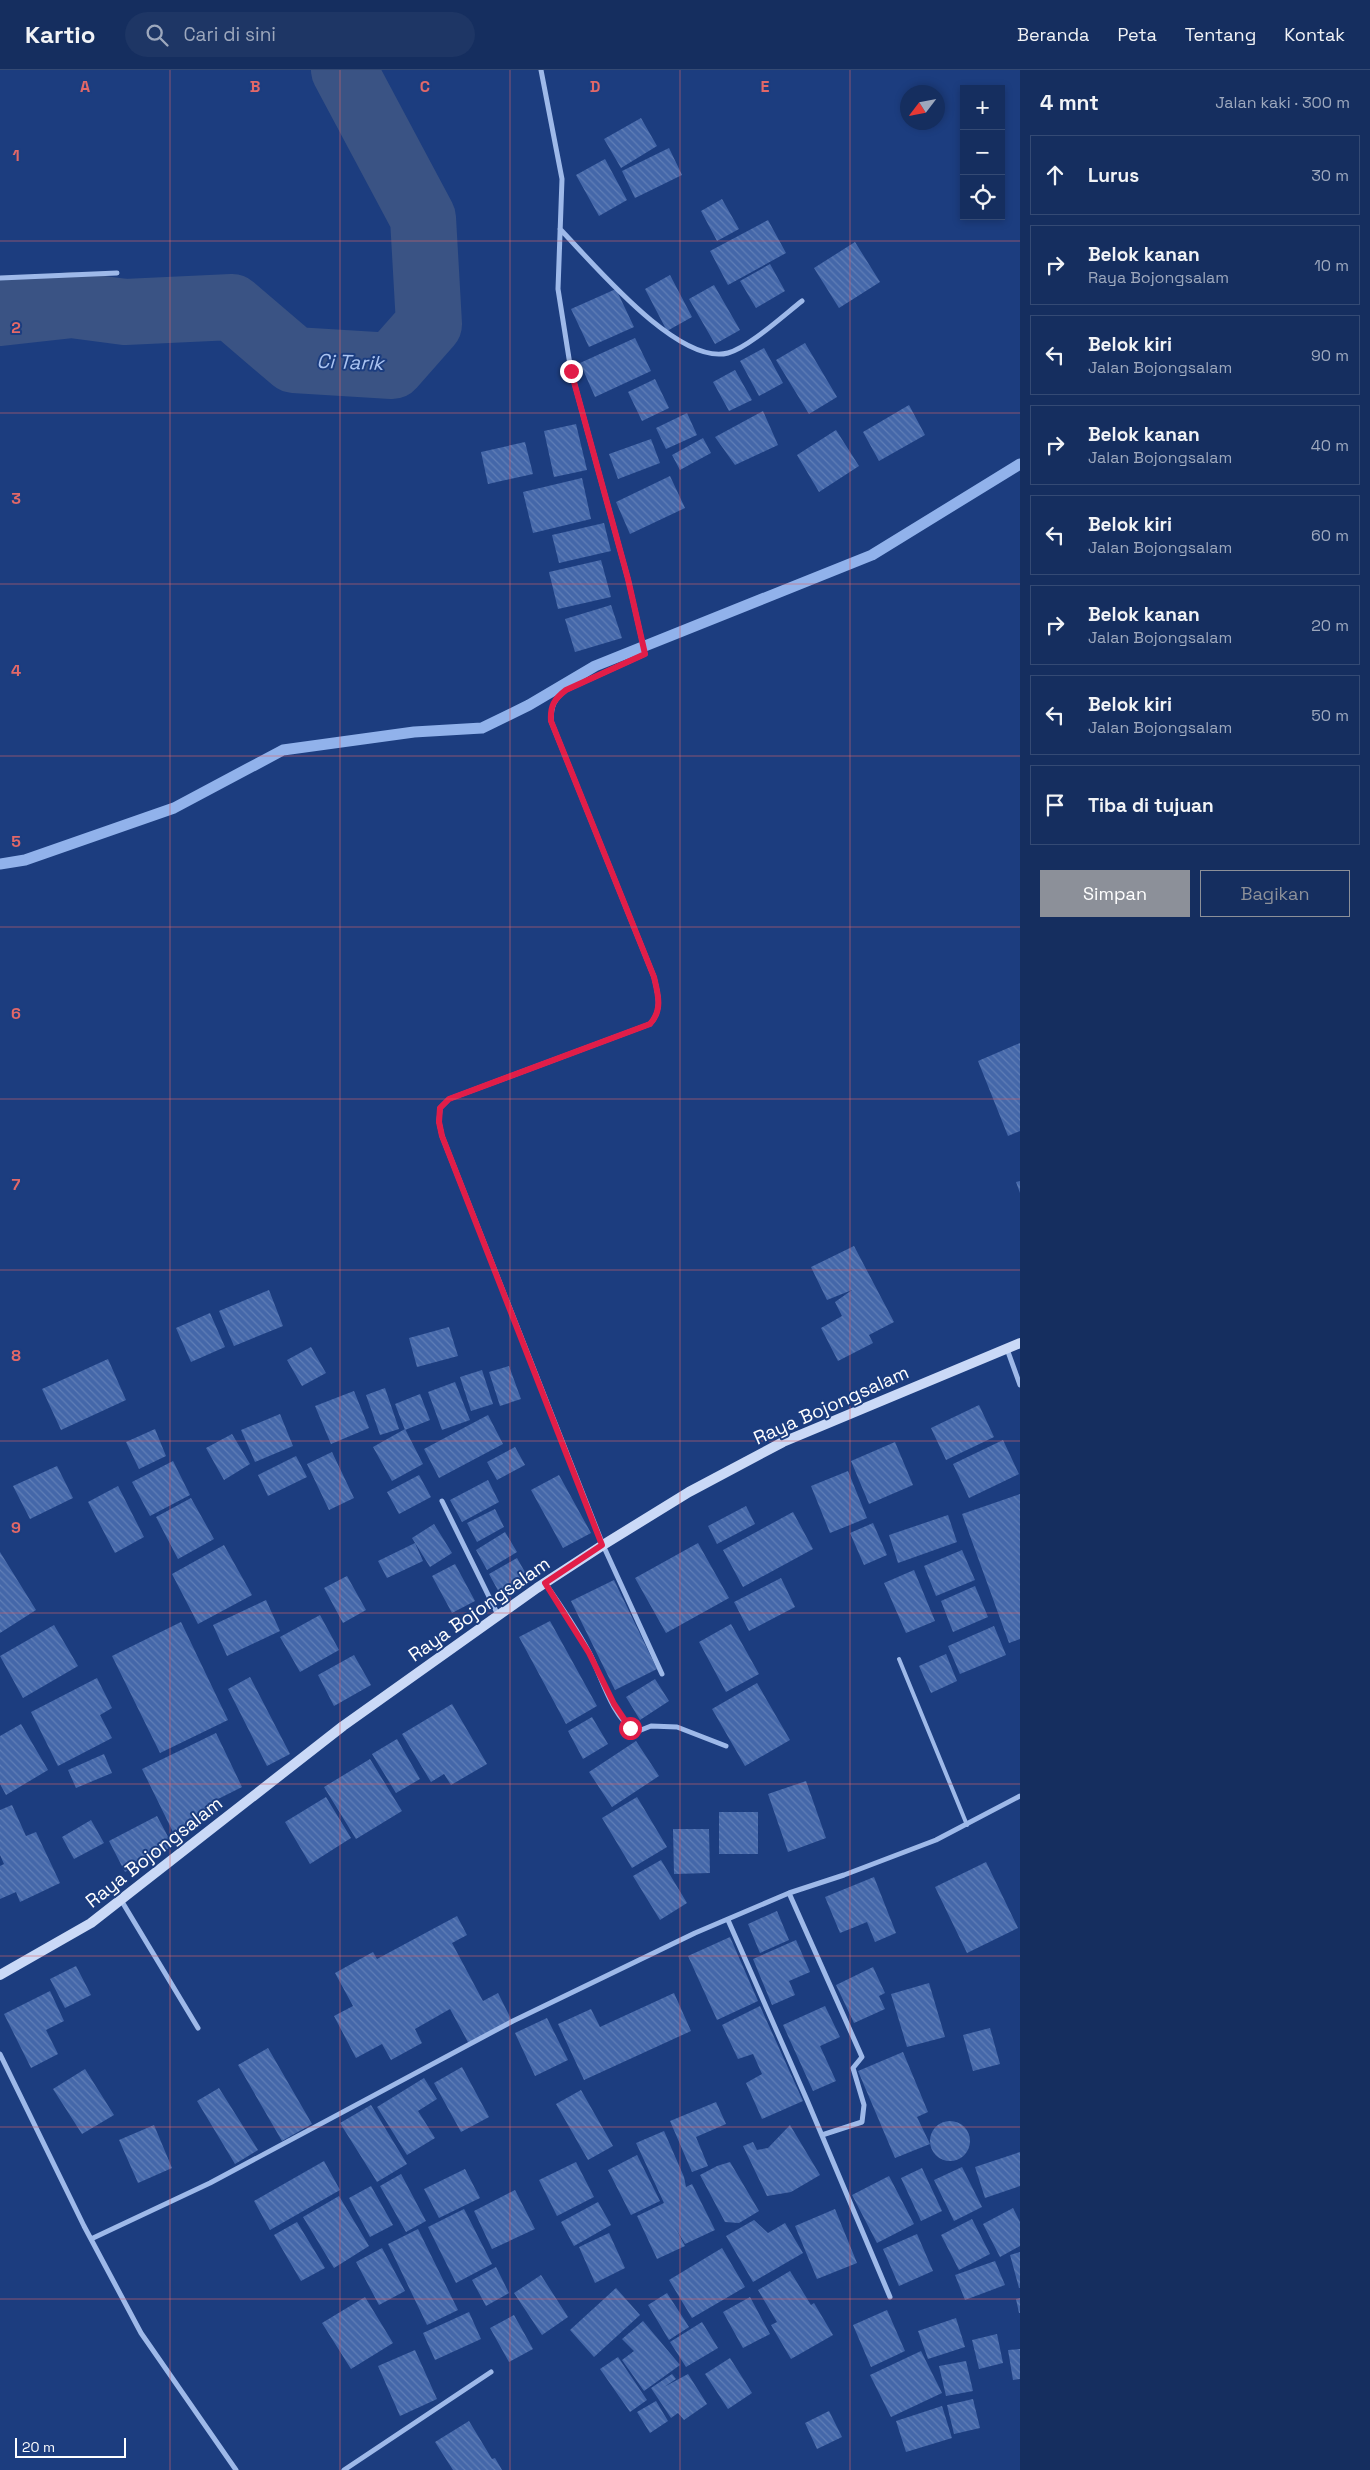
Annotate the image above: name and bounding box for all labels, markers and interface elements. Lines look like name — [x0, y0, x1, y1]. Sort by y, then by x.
search box — [125, 12, 475, 57]
text: Kartio — [25, 19, 95, 50]
icon: search — [143, 21, 171, 49]
text: Cari di sini — [183, 22, 276, 47]
text: Beranda — [1017, 23, 1089, 46]
text: Peta — [1117, 23, 1157, 46]
text: Tentang — [1185, 23, 1256, 46]
text: Kontak — [1284, 23, 1345, 46]
text: A — [80, 76, 90, 97]
text: B — [250, 76, 260, 97]
text: C — [420, 76, 430, 97]
text: D — [590, 76, 600, 97]
text: E — [761, 76, 770, 97]
north arrow — [900, 85, 945, 130]
map controls — [960, 85, 1005, 220]
button: + — [960, 85, 1005, 130]
text: 4 mnt — [1040, 89, 1099, 116]
text: Jalan kaki · 300 m — [1215, 92, 1350, 113]
button: − — [960, 130, 1005, 175]
text: 1 — [12, 145, 20, 166]
icon: ahead — [1041, 161, 1069, 189]
text: Lurus — [1088, 163, 1139, 188]
text: 30 m — [1311, 165, 1349, 186]
button: locate — [960, 175, 1005, 220]
text: Belok kanan — [1088, 242, 1200, 267]
icon: right — [1041, 251, 1069, 279]
text: 10 m — [1314, 255, 1349, 276]
text: Raya Bojongsalam — [1088, 267, 1229, 288]
text: 2 — [11, 317, 21, 338]
text: Belok kiri — [1088, 332, 1172, 357]
icon: left — [1041, 341, 1069, 369]
text: 90 m — [1311, 345, 1349, 366]
water label: Ci Tarik — [316, 348, 386, 376]
text: Jalan Bojongsalam — [1088, 357, 1232, 378]
route end — [560, 360, 583, 383]
text: Belok kanan — [1088, 422, 1200, 447]
icon: right — [1041, 431, 1069, 459]
text: 40 m — [1311, 435, 1349, 456]
text: Jalan Bojongsalam — [1088, 447, 1232, 468]
text: 3 — [11, 488, 21, 509]
text: Belok kiri — [1088, 512, 1172, 537]
icon: left — [1041, 521, 1069, 549]
text: 60 m — [1311, 525, 1349, 546]
text: Jalan Bojongsalam — [1088, 537, 1232, 558]
text: Belok kanan — [1088, 602, 1200, 627]
icon: right — [1041, 611, 1069, 639]
text: 20 m — [1311, 615, 1349, 636]
text: Jalan Bojongsalam — [1088, 627, 1232, 648]
text: 4 — [11, 660, 21, 681]
text: Belok kiri — [1088, 692, 1172, 717]
icon: left — [1041, 701, 1069, 729]
text: 50 m — [1311, 705, 1349, 726]
text: Jalan Bojongsalam — [1088, 717, 1232, 738]
icon: arrive — [1041, 791, 1069, 819]
text: Tiba di tujuan — [1088, 793, 1214, 818]
text: 5 — [11, 831, 21, 852]
button: Simpan — [1040, 870, 1190, 917]
button: Bagikan — [1200, 870, 1350, 917]
text: 6 — [11, 1003, 21, 1024]
text: 7 — [12, 1174, 21, 1195]
text: 8 — [11, 1345, 21, 1366]
street label: Raya Bojongsalam — [749, 1360, 913, 1450]
text: 9 — [11, 1517, 21, 1538]
street label: Raya Bojongsalam — [403, 1551, 555, 1667]
route start — [619, 1717, 642, 1740]
street label: Raya Bojongsalam — [80, 1791, 228, 1913]
scale bar — [15, 2435, 126, 2458]
text: 20 m — [22, 2438, 55, 2456]

